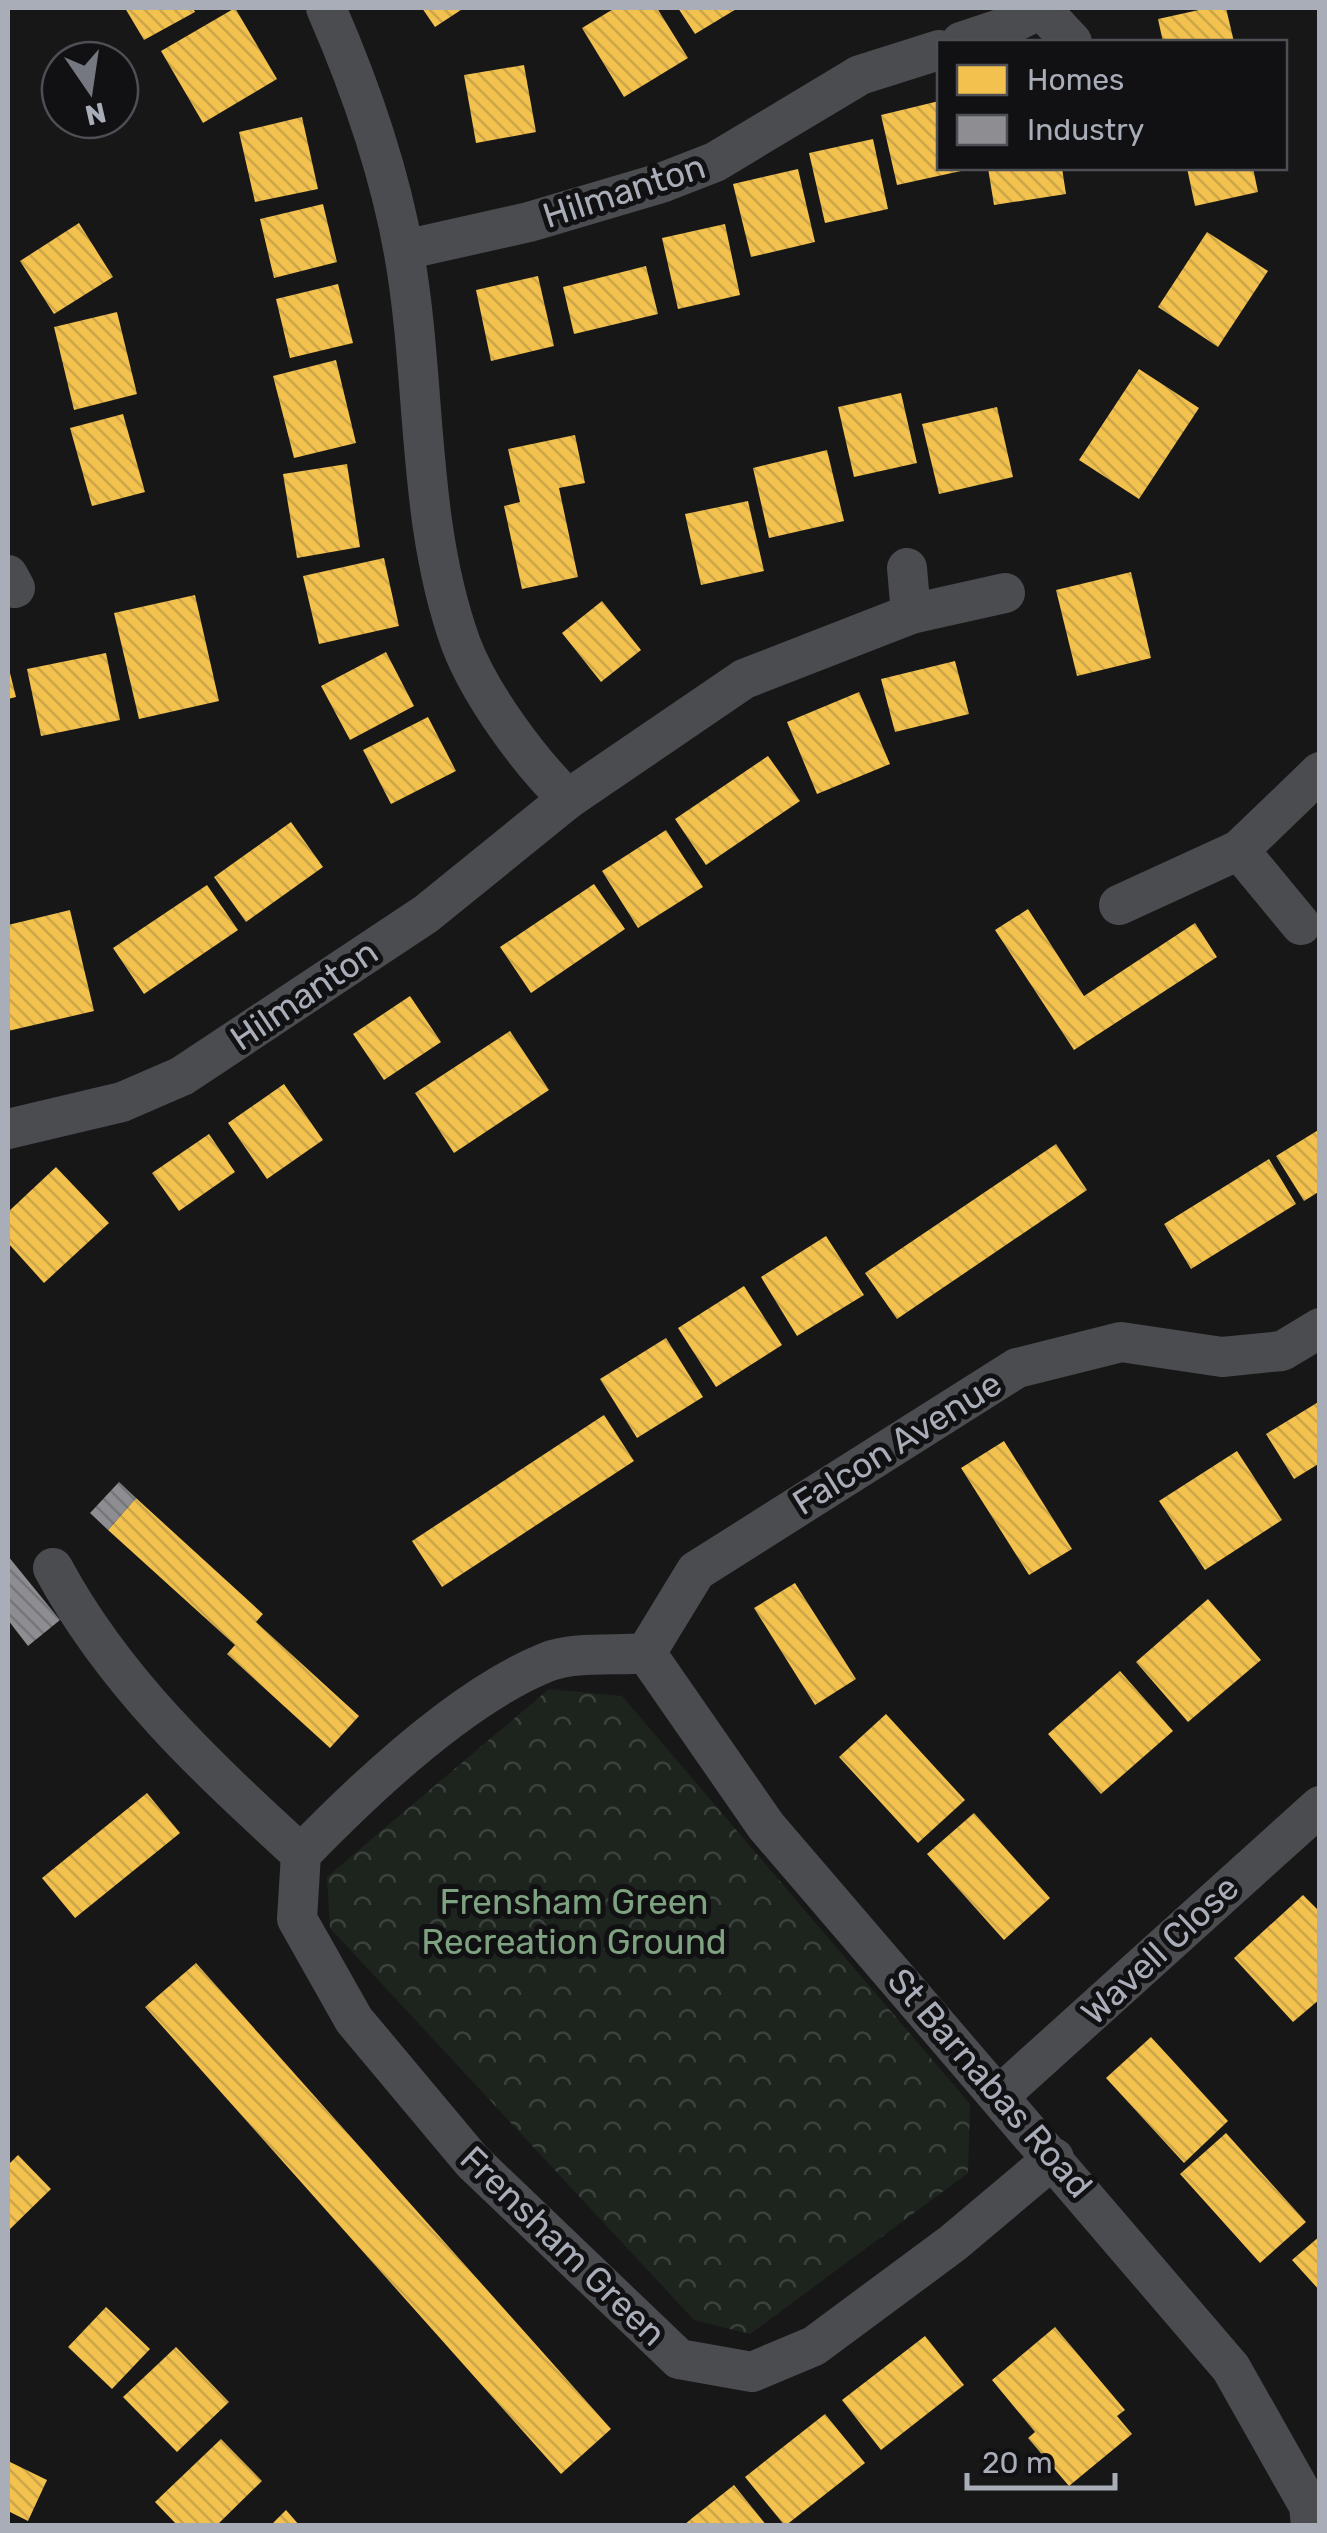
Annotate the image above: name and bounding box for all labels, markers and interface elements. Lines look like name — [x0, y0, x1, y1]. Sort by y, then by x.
north arrow — [40, 40, 140, 140]
legend — [937, 40, 1287, 170]
text: Homes — [1027, 62, 1124, 98]
text: N — [82, 96, 109, 132]
text: Industry — [1027, 112, 1144, 148]
street label: Hilmanton — [537, 145, 711, 237]
street label: Hilmanton — [222, 931, 386, 1059]
street label: Falcon Avenue — [785, 1362, 1009, 1524]
street label: Wavell Close — [1073, 1867, 1247, 2033]
park label: Frensham Green Recreation Ground — [421, 1881, 727, 1963]
street label: St Barnabas Road — [879, 1960, 1101, 2206]
street label: Frensham Green — [452, 2137, 674, 2355]
scale bar — [967, 2428, 1114, 2490]
text: 20 m — [982, 2445, 1053, 2481]

